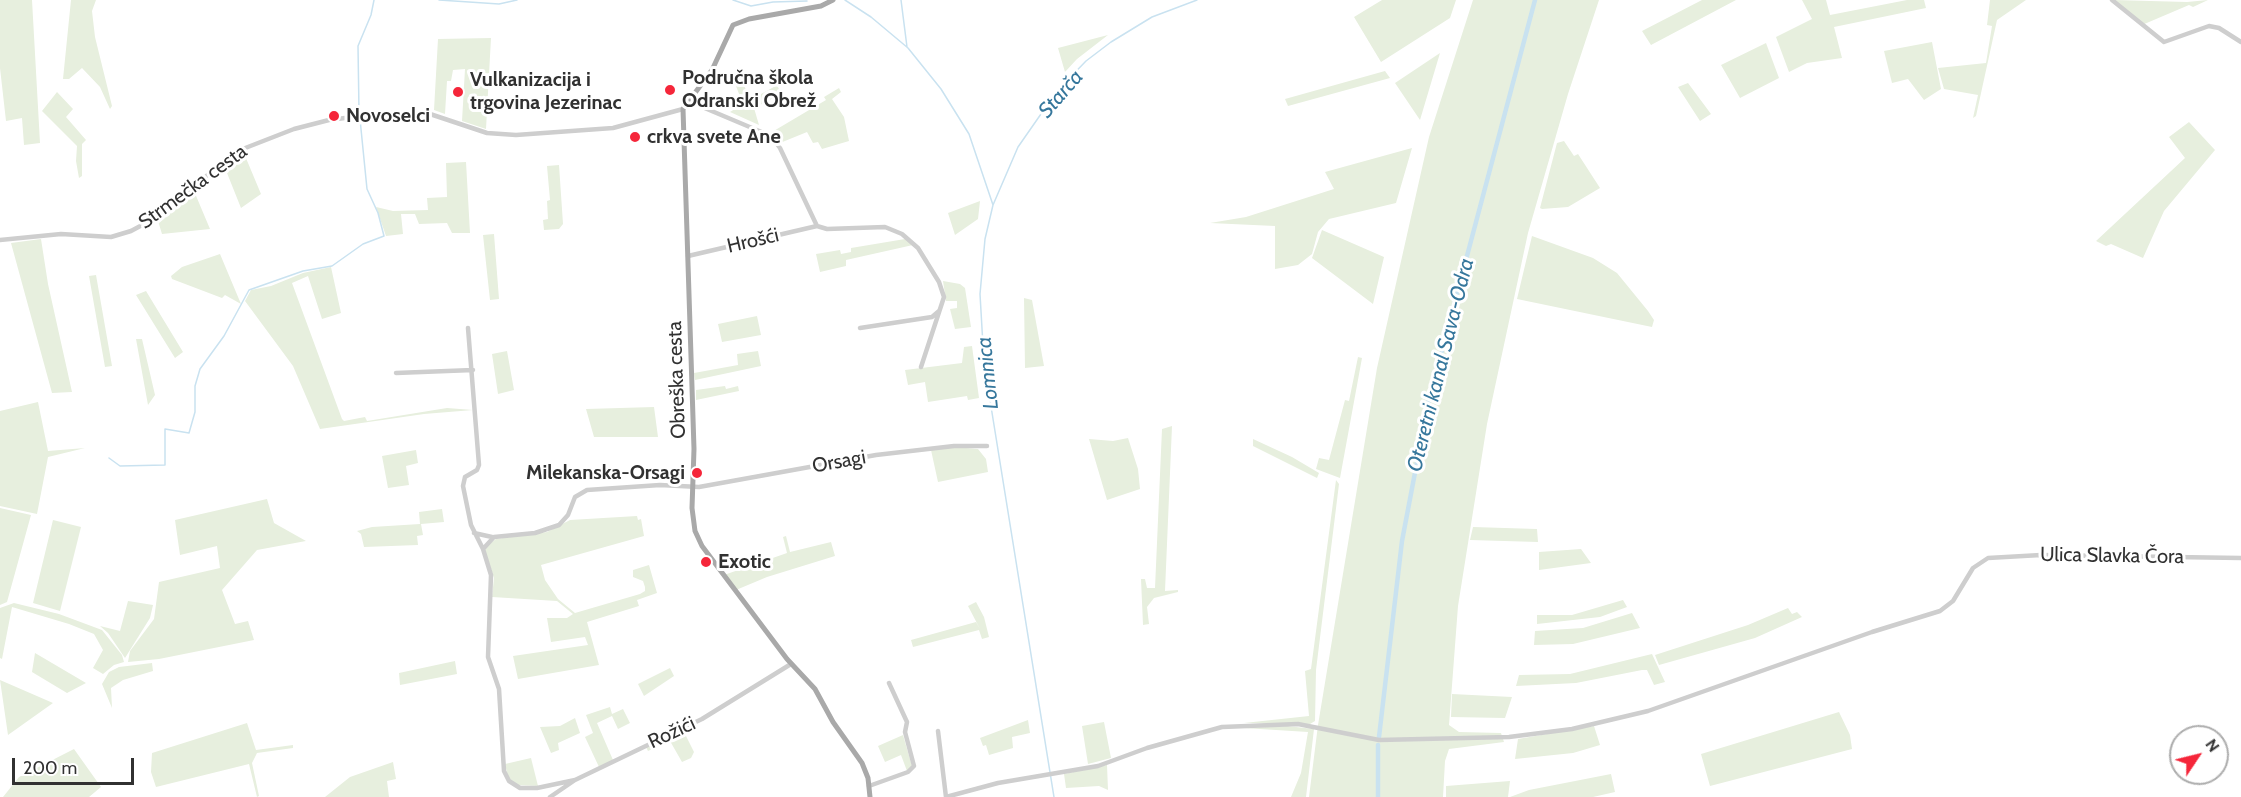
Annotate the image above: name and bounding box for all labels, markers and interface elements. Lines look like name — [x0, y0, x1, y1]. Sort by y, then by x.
water label: Starča — [1033, 65, 1089, 123]
place label: Područna škola Odranski Obrež — [682, 66, 816, 113]
place label: Vulkanizacija i trgovina Jezerinac — [470, 68, 622, 115]
marker: Područna škola Odranski Obrež — [663, 83, 677, 97]
marker: Vulkanizacija i trgovina Jezerinac — [451, 85, 465, 99]
place label: Novoselci — [346, 104, 430, 128]
marker: Novoselci — [327, 109, 341, 123]
place label: crkva svete Ane — [647, 125, 781, 149]
marker: crkva svete Ane — [628, 130, 642, 144]
street label: Strmečka cesta — [134, 140, 252, 234]
street label: Hrošći — [725, 223, 781, 259]
water label: Oteretni kanal Sava-Odra — [1402, 256, 1480, 474]
street label: Obreška cesta — [663, 321, 691, 439]
water label: Lomnica — [972, 336, 1004, 410]
street label: Orsagi — [810, 445, 868, 479]
place label: Milekanska-Orsagi — [526, 461, 685, 485]
marker: Milekanska-Orsagi — [690, 466, 704, 480]
street label: Ulica Slavka Čora — [2040, 543, 2184, 569]
place label: Exotic — [718, 550, 771, 574]
marker: Exotic — [699, 555, 713, 569]
street label: Rožići — [645, 712, 699, 754]
north arrow — [2169, 725, 2229, 785]
text: N — [2201, 735, 2224, 756]
scale bar — [15, 746, 136, 784]
text: 200 m — [23, 757, 77, 779]

